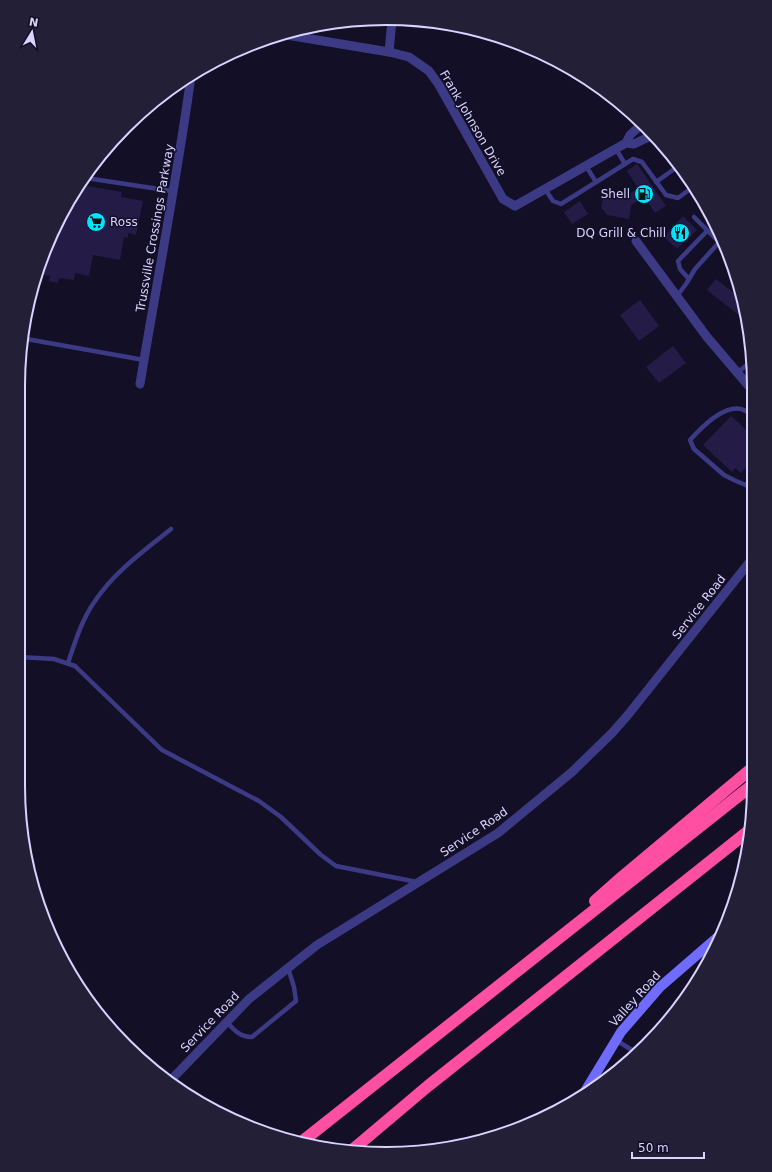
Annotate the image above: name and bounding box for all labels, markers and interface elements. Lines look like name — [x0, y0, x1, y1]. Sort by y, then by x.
north arrow — [12, 12, 52, 52]
text: N — [28, 15, 39, 30]
street label: Frank Johnson Drive — [437, 68, 509, 178]
street label: Trussville Crossings Parkway — [133, 143, 177, 314]
fuel station icon: Shell — [633, 183, 655, 205]
place label: Shell — [601, 187, 630, 201]
supermarket icon: Ross — [85, 211, 107, 233]
place label: Ross — [110, 215, 138, 229]
restaurant icon: DQ Grill & Chill — [669, 222, 691, 244]
place label: DQ Grill & Chill — [576, 226, 666, 240]
street label: Service Road — [669, 572, 729, 642]
street label: Service Road — [438, 804, 510, 860]
street label: Valley Road — [606, 968, 664, 1030]
street label: Service Road — [178, 989, 242, 1055]
scale bar — [632, 1134, 704, 1160]
text: 50 m — [638, 1141, 669, 1155]

